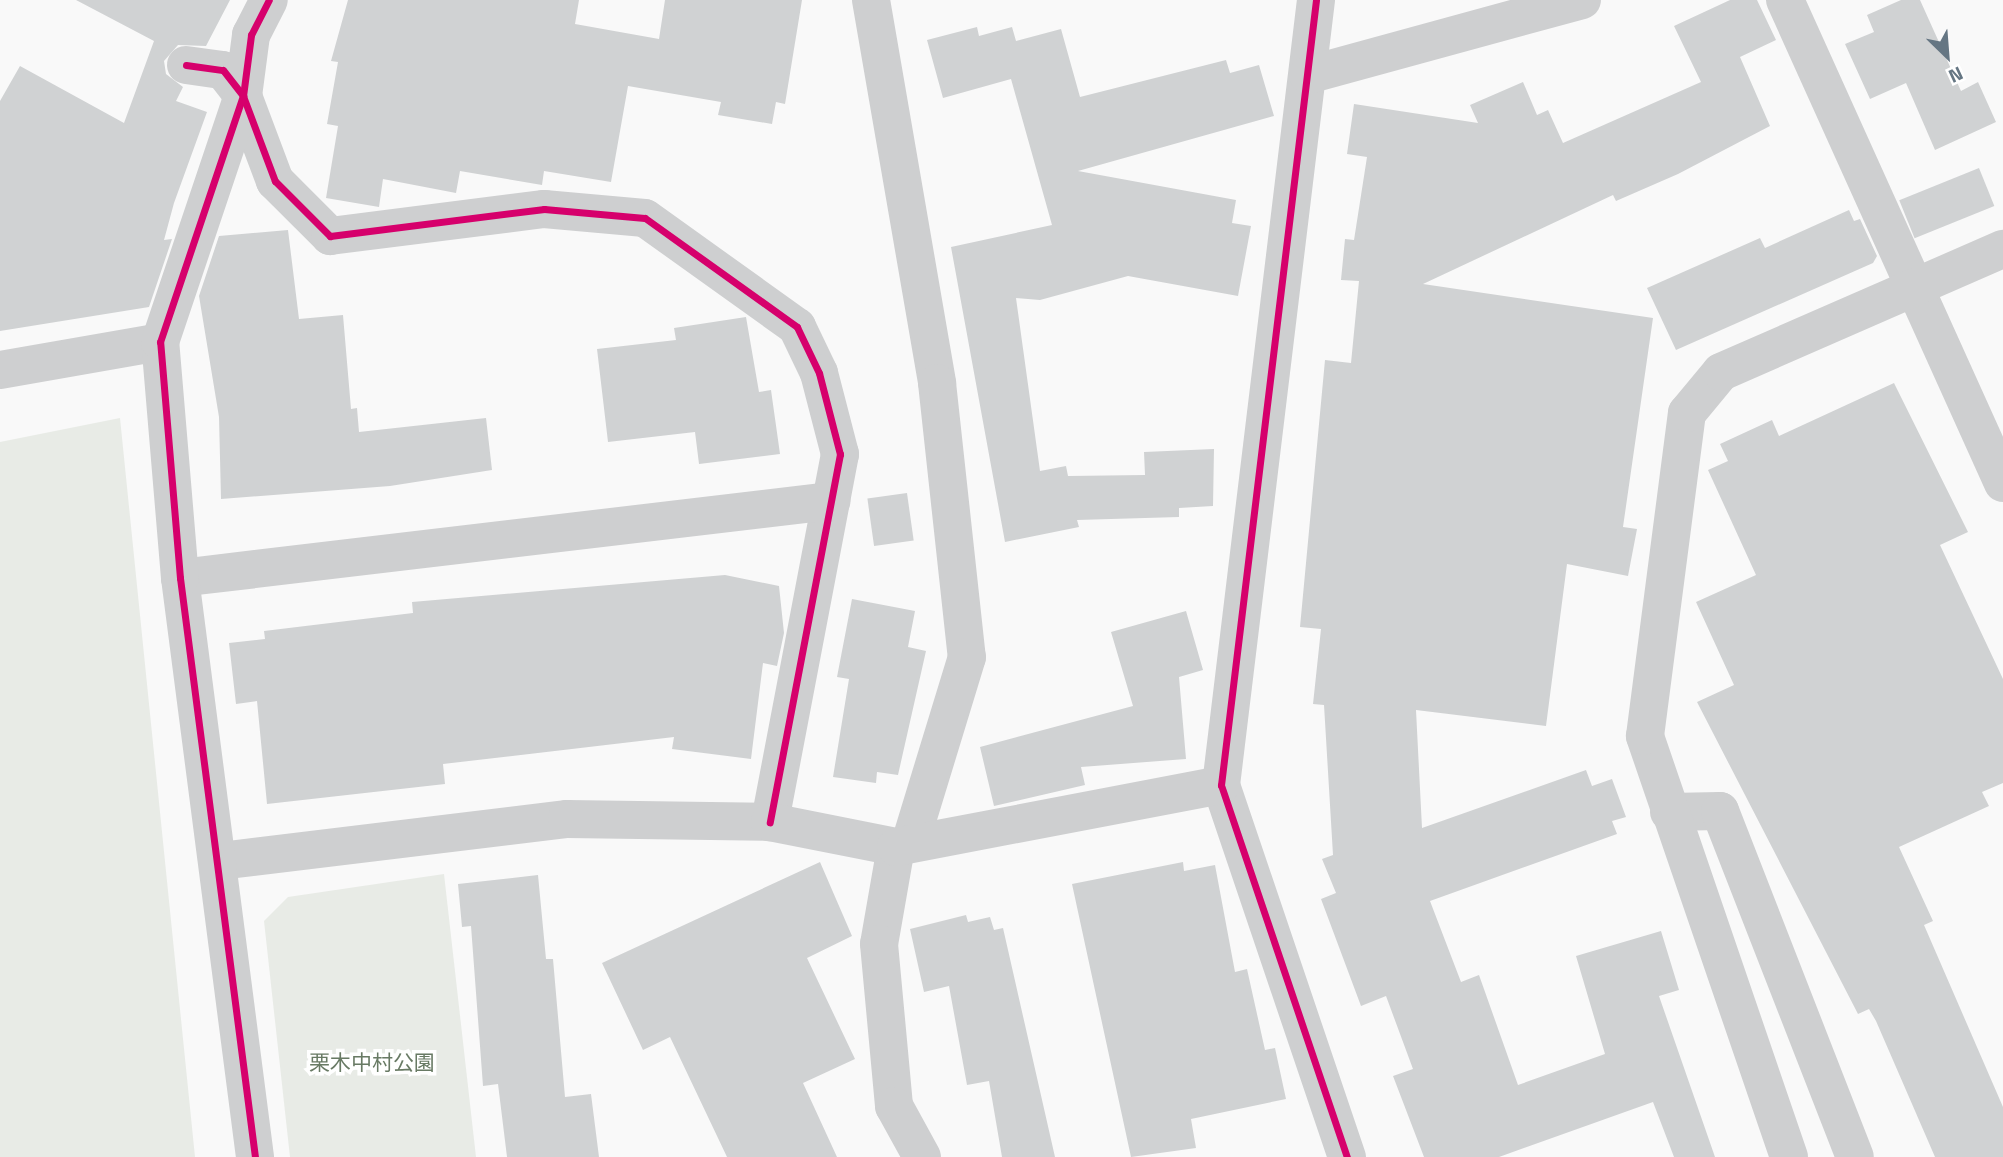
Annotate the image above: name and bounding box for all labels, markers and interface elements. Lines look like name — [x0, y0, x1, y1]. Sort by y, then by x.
north arrow — [1912, 21, 1982, 91]
text: N — [1944, 60, 1968, 91]
park label: 栗木中村公園 — [309, 1049, 435, 1075]

